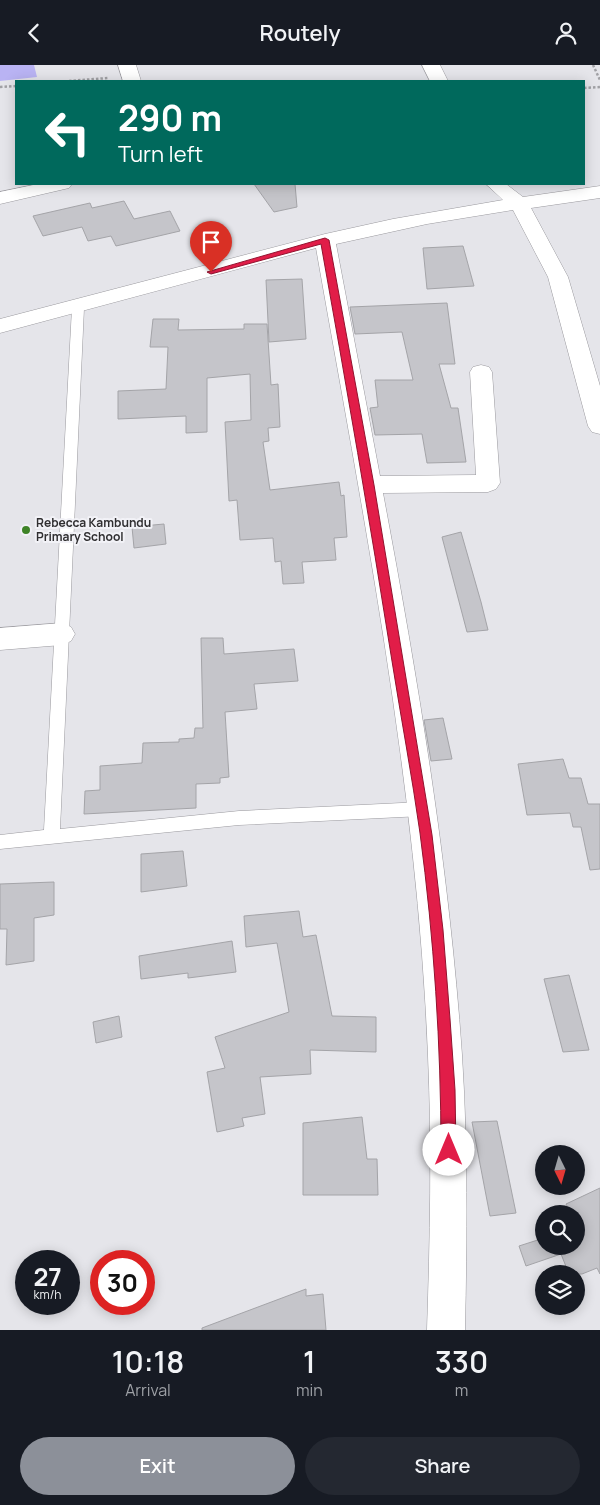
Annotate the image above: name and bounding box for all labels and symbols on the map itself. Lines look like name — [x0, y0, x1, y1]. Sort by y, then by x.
pin — [190, 221, 232, 272]
place label: Rebecca Kambundu Primary School — [36, 514, 151, 545]
marker: Rebecca Kambundu Primary School — [20, 524, 32, 536]
position arrow — [422, 1123, 474, 1175]
north arrow — [535, 1145, 585, 1195]
speed limit sign: 30 — [90, 1250, 155, 1315]

